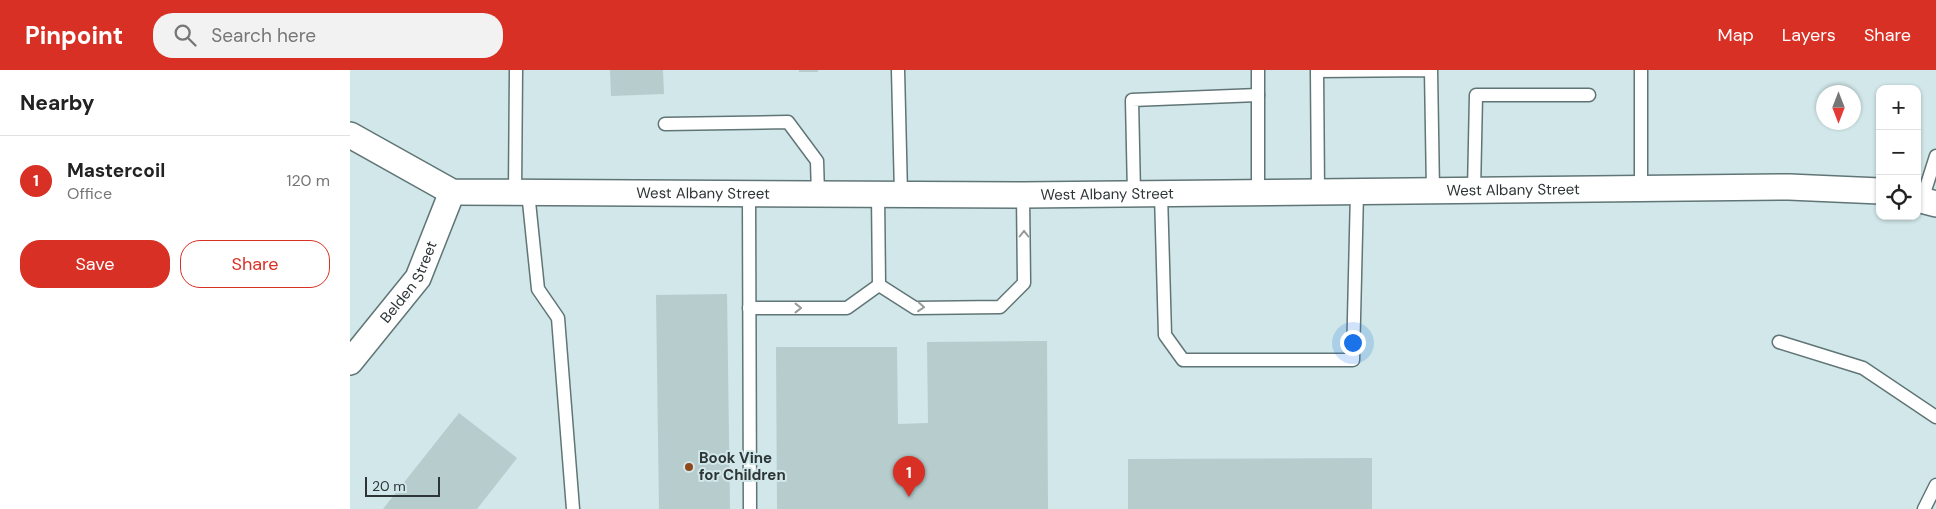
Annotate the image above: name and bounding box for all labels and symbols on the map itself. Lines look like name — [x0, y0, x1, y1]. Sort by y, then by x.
north arrow — [1816, 85, 1861, 130]
street label: West Albany Street — [1446, 179, 1580, 201]
street label: West Albany Street — [636, 183, 770, 204]
street label: West Albany Street — [1040, 183, 1174, 205]
one-way arrow — [1018, 230, 1029, 238]
street label: Belden Street — [376, 238, 442, 327]
one-way arrow — [918, 302, 926, 313]
one-way arrow — [794, 303, 802, 313]
your location — [1340, 330, 1366, 356]
place label: Book Vine for Children — [699, 448, 786, 485]
pin: 1 — [893, 456, 925, 497]
marker: Book Vine for Children — [683, 461, 695, 473]
scale bar — [365, 474, 440, 497]

